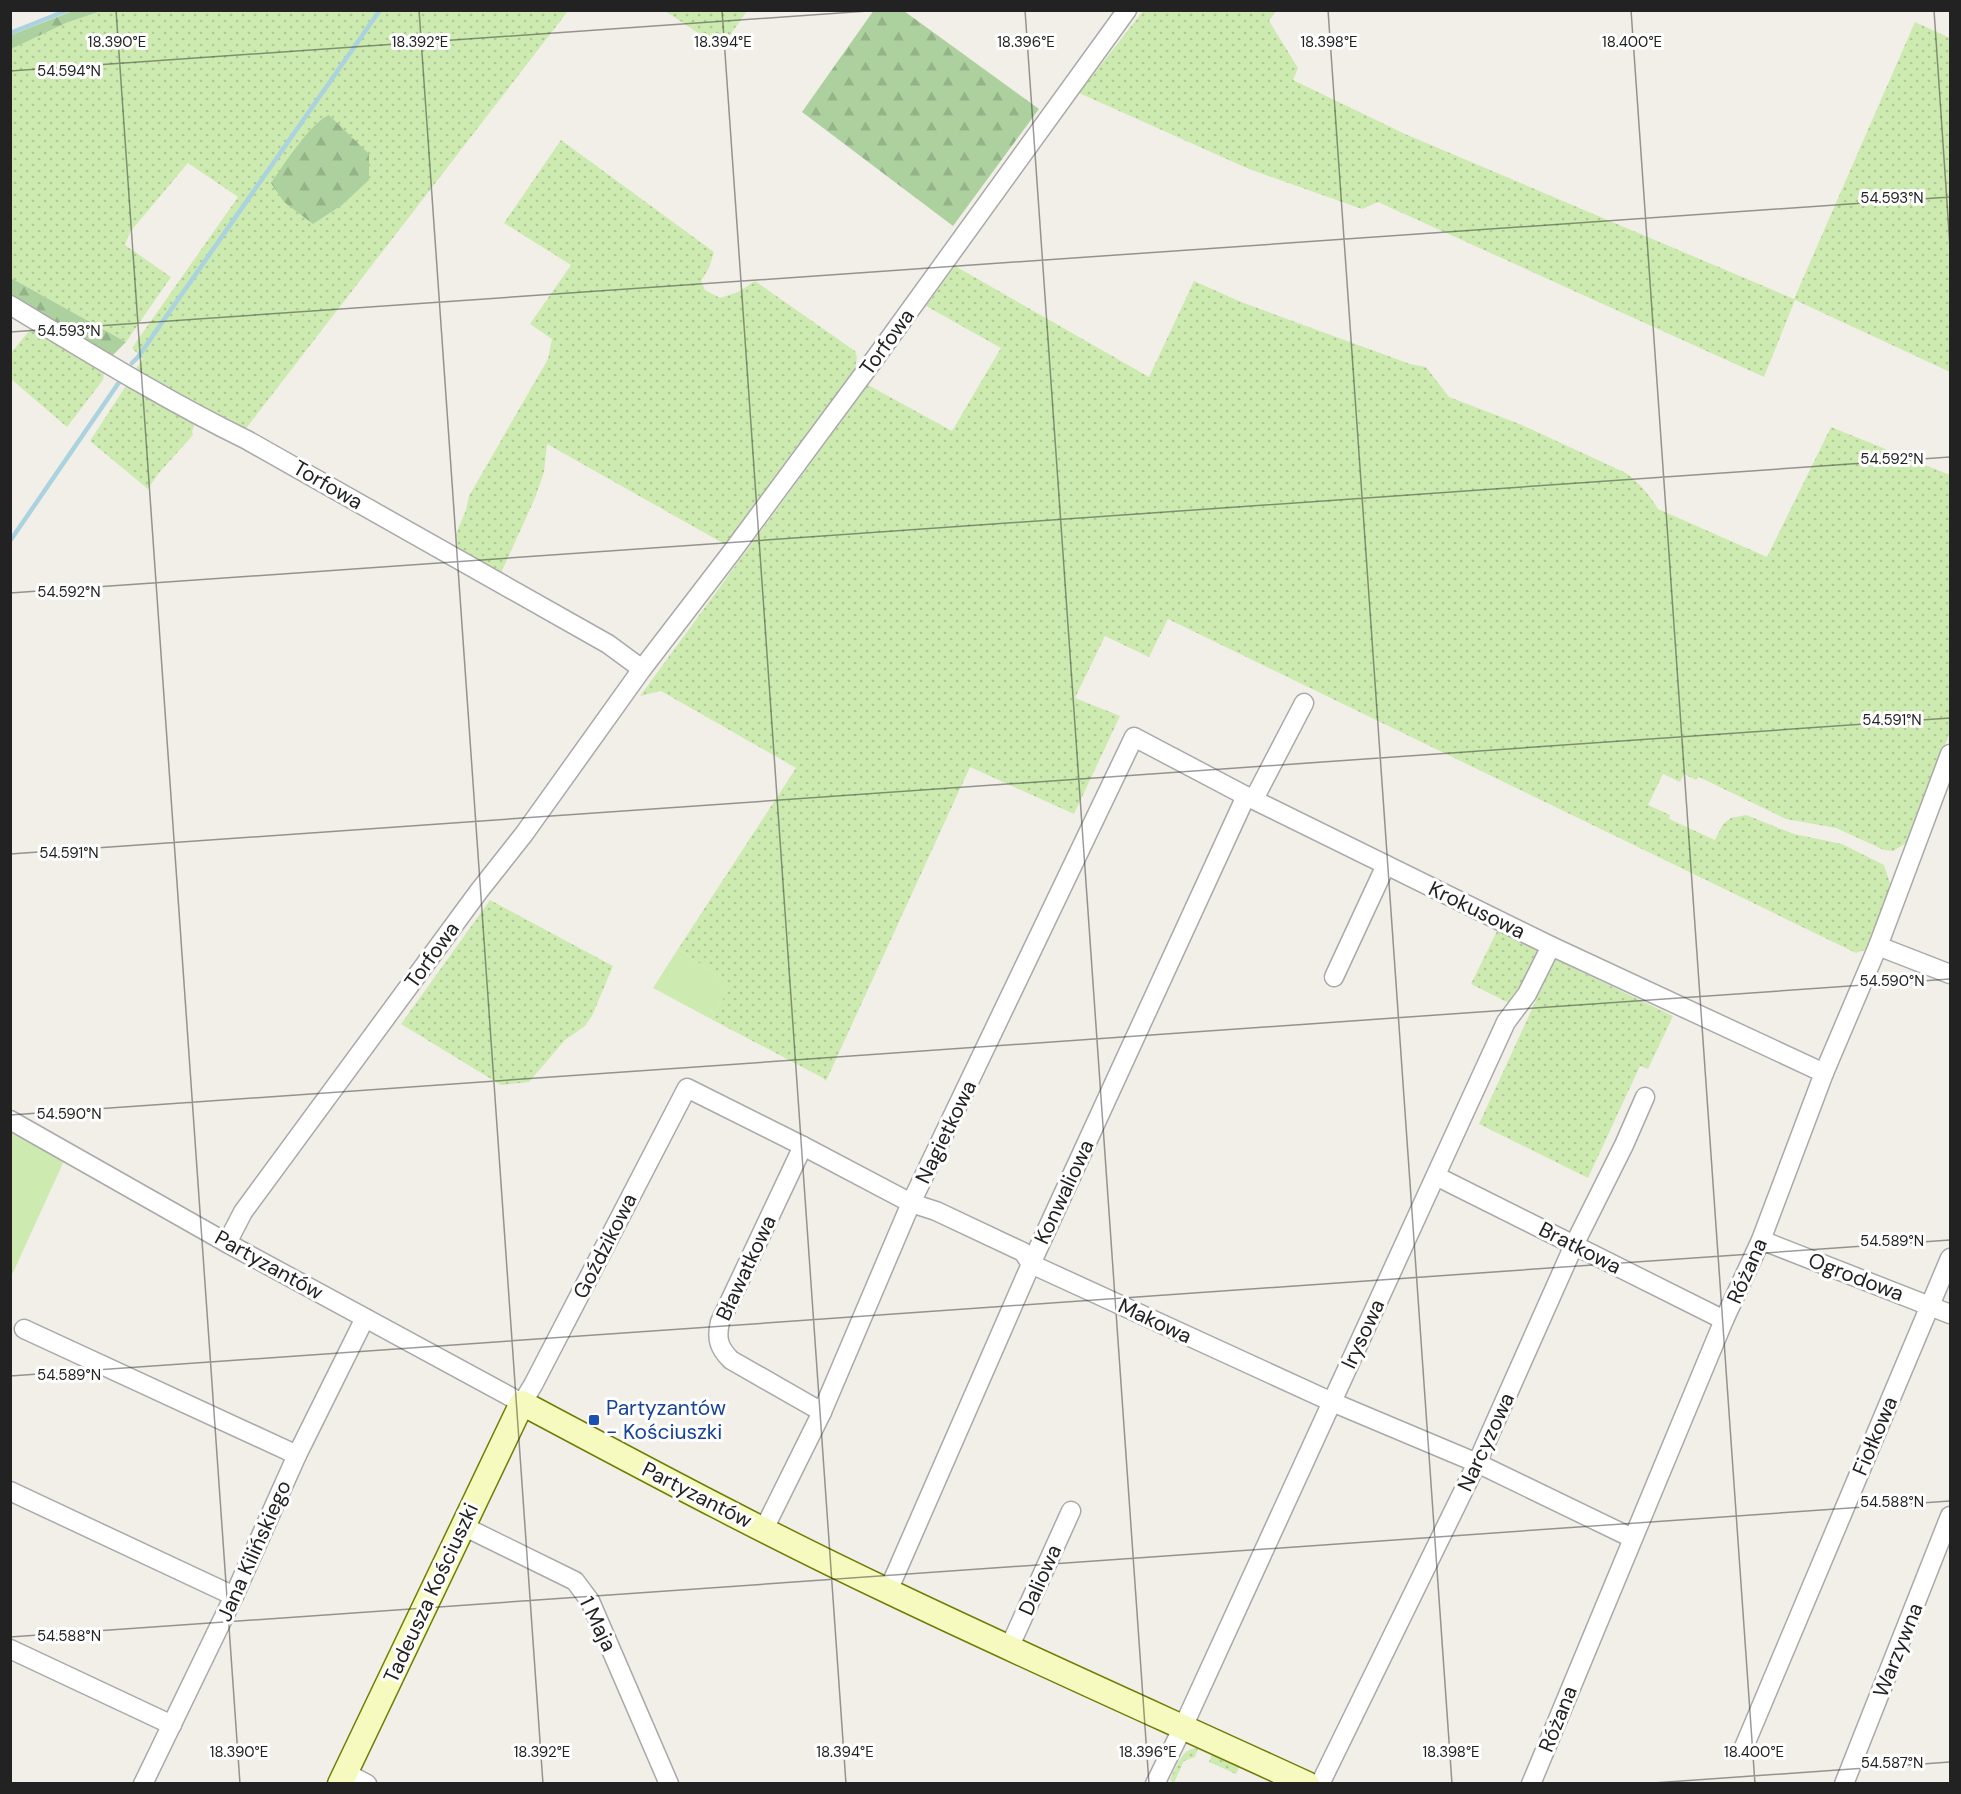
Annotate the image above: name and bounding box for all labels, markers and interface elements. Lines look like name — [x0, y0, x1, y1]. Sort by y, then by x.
text: 18.390°E — [88, 32, 146, 52]
text: 18.392°E — [392, 32, 448, 52]
text: 18.394°E — [694, 32, 752, 52]
text: 18.396°E — [997, 32, 1055, 52]
text: 18.398°E — [1300, 32, 1358, 52]
text: 18.400°E — [1602, 32, 1662, 52]
text: 54.594°N — [37, 61, 101, 81]
text: 54.593°N — [1860, 188, 1924, 208]
street label: Torfowa — [853, 303, 921, 381]
text: 54.593°N — [37, 321, 101, 341]
text: 54.592°N — [1860, 449, 1924, 469]
street label: Torfowa — [288, 454, 368, 516]
text: 54.592°N — [37, 582, 101, 602]
text: 54.591°N — [1862, 710, 1922, 730]
text: 54.591°N — [39, 843, 99, 863]
street label: Krokusowa — [1424, 875, 1530, 945]
street label: Torfowa — [398, 916, 466, 994]
text: 54.590°N — [1859, 971, 1925, 991]
street label: Nagietkowa — [909, 1076, 983, 1188]
text: 54.590°N — [36, 1104, 102, 1124]
street label: Konwaliowa — [1028, 1135, 1100, 1249]
street label: Goździkowa — [566, 1189, 644, 1303]
street label: Bławatkowa — [709, 1211, 783, 1325]
street label: Bratkowa — [1534, 1215, 1626, 1281]
street label: Partyzantów — [210, 1224, 328, 1306]
text: 54.589°N — [1860, 1231, 1924, 1251]
street label: Różana — [1720, 1234, 1774, 1308]
street label: Ogrodowa — [1804, 1246, 1908, 1308]
street label: Makowa — [1114, 1292, 1196, 1350]
street label: Irysowa — [1335, 1295, 1391, 1373]
text: 54.589°N — [37, 1365, 101, 1385]
street label: Narcyzowa — [1451, 1388, 1521, 1496]
street label: Fiołkowa — [1846, 1392, 1904, 1480]
place label: Partyzantów - Kościuszki — [606, 1394, 726, 1446]
marker: Partyzantów - Kościuszki — [587, 1413, 601, 1427]
street label: Partyzantów — [637, 1455, 757, 1535]
street label: Jana Kilińskiego — [210, 1476, 298, 1626]
text: 54.588°N — [1860, 1492, 1924, 1512]
street label: Tadeusza Kościuszki — [377, 1499, 485, 1687]
street label: Daliowa — [1012, 1540, 1068, 1620]
street label: 1 Maja — [573, 1592, 623, 1656]
street label: Warzywna — [1866, 1599, 1930, 1701]
text: 54.588°N — [37, 1626, 101, 1646]
street label: Różana — [1532, 1682, 1584, 1756]
text: 18.390°E — [210, 1742, 268, 1762]
text: 18.392°E — [514, 1742, 570, 1762]
text: 18.394°E — [816, 1742, 874, 1762]
text: 18.396°E — [1119, 1742, 1177, 1762]
text: 18.398°E — [1422, 1742, 1480, 1762]
text: 18.400°E — [1724, 1742, 1784, 1762]
text: 54.587°N — [1861, 1753, 1923, 1773]

